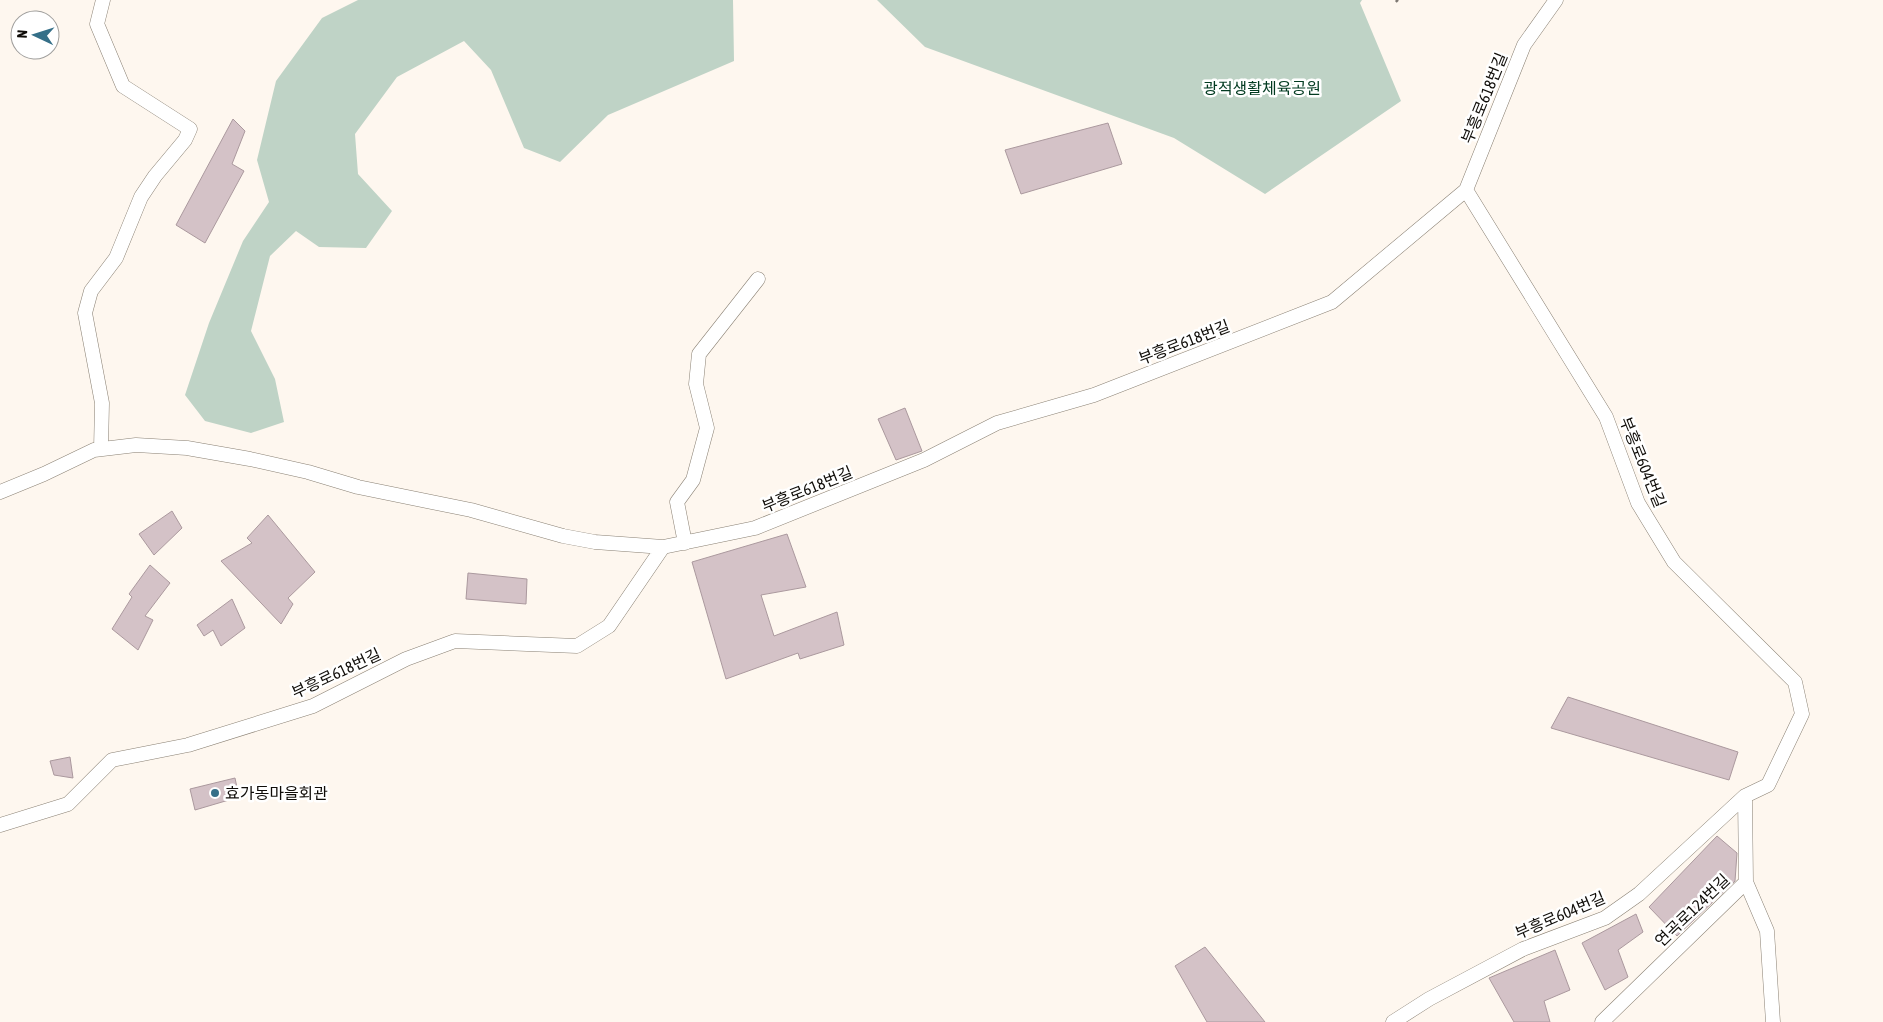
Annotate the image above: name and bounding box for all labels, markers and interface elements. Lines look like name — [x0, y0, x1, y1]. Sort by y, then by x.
north arrow — [10, 10, 60, 60]
text: N — [14, 29, 30, 39]
street label: 부흥로618번길 — [1458, 50, 1510, 146]
park label: 광적생활체육공원 — [1203, 79, 1321, 97]
street label: 부흥로618번길 — [1136, 316, 1232, 368]
street label: 부흥로604번길 — [1617, 414, 1669, 510]
street label: 부흥로618번길 — [759, 463, 855, 515]
street label: 부흥로618번길 — [289, 645, 383, 701]
place label: 효가동마을회관 — [225, 784, 328, 802]
marker: 효가동마을회관 — [209, 787, 221, 799]
street label: 연곡로124번길 — [1651, 870, 1733, 950]
street label: 부흥로604번길 — [1512, 888, 1608, 942]

